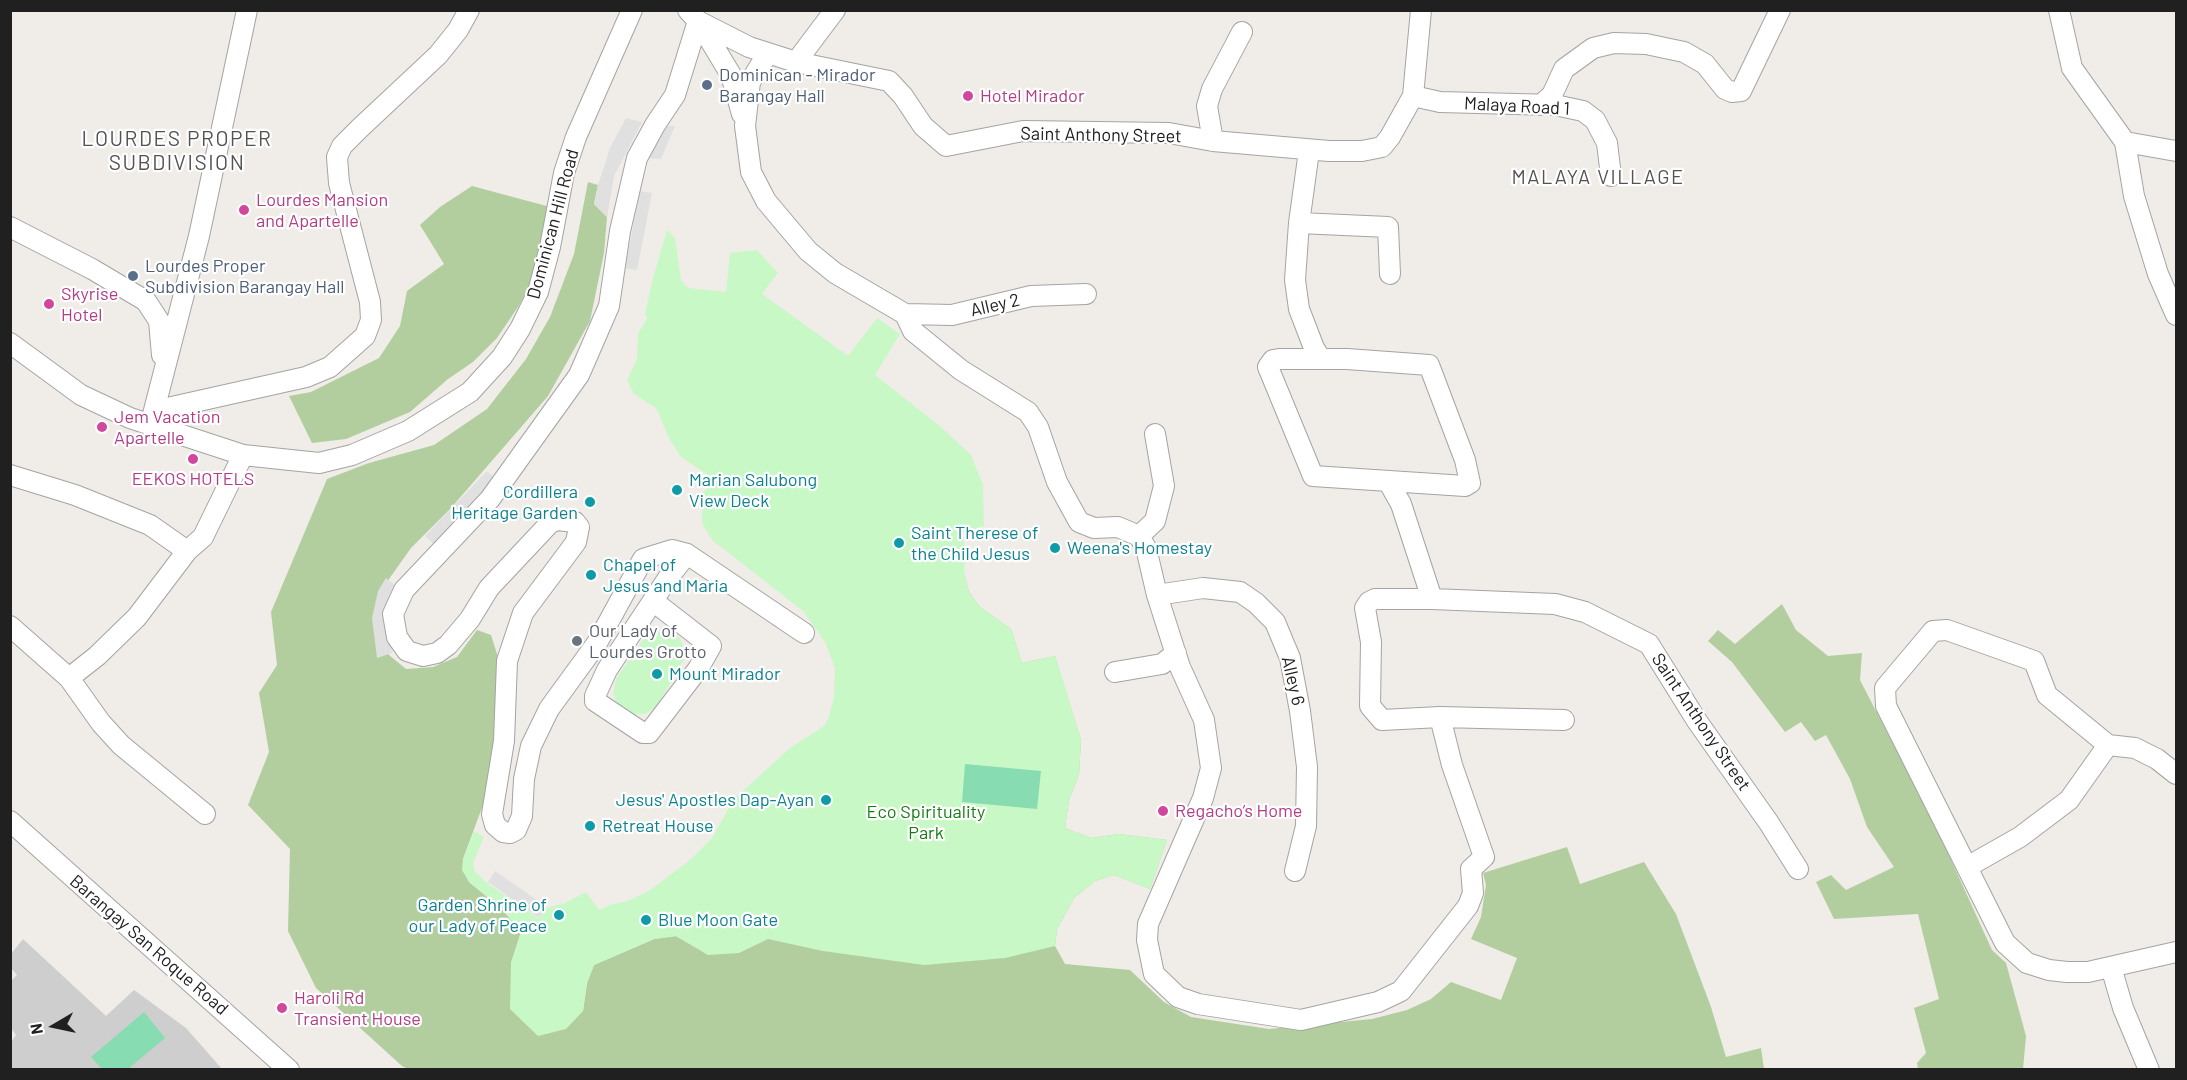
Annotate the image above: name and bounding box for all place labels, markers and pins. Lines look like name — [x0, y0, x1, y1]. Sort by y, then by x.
place label: Dominican - Mirador Barangay Hall — [719, 64, 876, 106]
marker: Dominican - Mirador Barangay Hall — [700, 78, 714, 92]
place label: Hotel Mirador — [980, 85, 1084, 107]
marker: Hotel Mirador — [961, 89, 975, 103]
place label: Lourdes Mansion and Apartelle — [256, 189, 388, 232]
marker: Lourdes Mansion and Apartelle — [237, 203, 251, 217]
place label: Lourdes Proper Subdivision Barangay Hall — [145, 255, 344, 298]
marker: Lourdes Proper Subdivision Barangay Hall — [126, 269, 140, 283]
place label: Skyrise Hotel — [61, 283, 118, 326]
marker: Skyrise Hotel — [42, 297, 56, 311]
place label: Jem Vacation Apartelle — [114, 406, 221, 448]
marker: Jem Vacation Apartelle — [95, 420, 109, 434]
marker: EEKOS HOTELS — [186, 452, 200, 466]
place label: EEKOS HOTELS — [132, 468, 254, 490]
place label: Marian Salubong View Deck — [689, 469, 817, 512]
place label: Cordillera Heritage Garden — [451, 481, 578, 524]
marker: Marian Salubong View Deck — [670, 483, 684, 497]
marker: Cordillera Heritage Garden — [583, 495, 597, 509]
place label: Saint Therese of the Child Jesus — [911, 522, 1038, 564]
marker: Saint Therese of the Child Jesus — [892, 536, 906, 550]
place label: Weena's Homestay — [1067, 537, 1212, 559]
marker: Weena's Homestay — [1048, 541, 1062, 555]
place label: Chapel of Jesus and Maria — [603, 554, 728, 596]
marker: Chapel of Jesus and Maria — [584, 568, 598, 582]
place label: Our Lady of Lourdes Grotto — [589, 620, 707, 662]
marker: Our Lady of Lourdes Grotto — [570, 634, 584, 648]
place label: Mount Mirador — [669, 663, 781, 685]
marker: Mount Mirador — [650, 667, 664, 681]
place label: Jesus' Apostles Dap-Ayan — [616, 789, 814, 811]
marker: Jesus' Apostles Dap-Ayan — [819, 793, 833, 807]
place label: Regacho’s Home — [1175, 800, 1302, 822]
marker: Regacho’s Home — [1156, 804, 1170, 818]
place label: Retreat House — [602, 815, 714, 837]
marker: Retreat House — [583, 819, 597, 833]
place label: Garden Shrine of our Lady of Peace — [409, 894, 547, 936]
marker: Garden Shrine of our Lady of Peace — [552, 908, 566, 922]
place label: Blue Moon Gate — [658, 909, 778, 931]
marker: Blue Moon Gate — [639, 913, 653, 927]
place label: Haroli Rd Transient House — [294, 987, 421, 1030]
marker: Haroli Rd Transient House — [275, 1001, 289, 1015]

